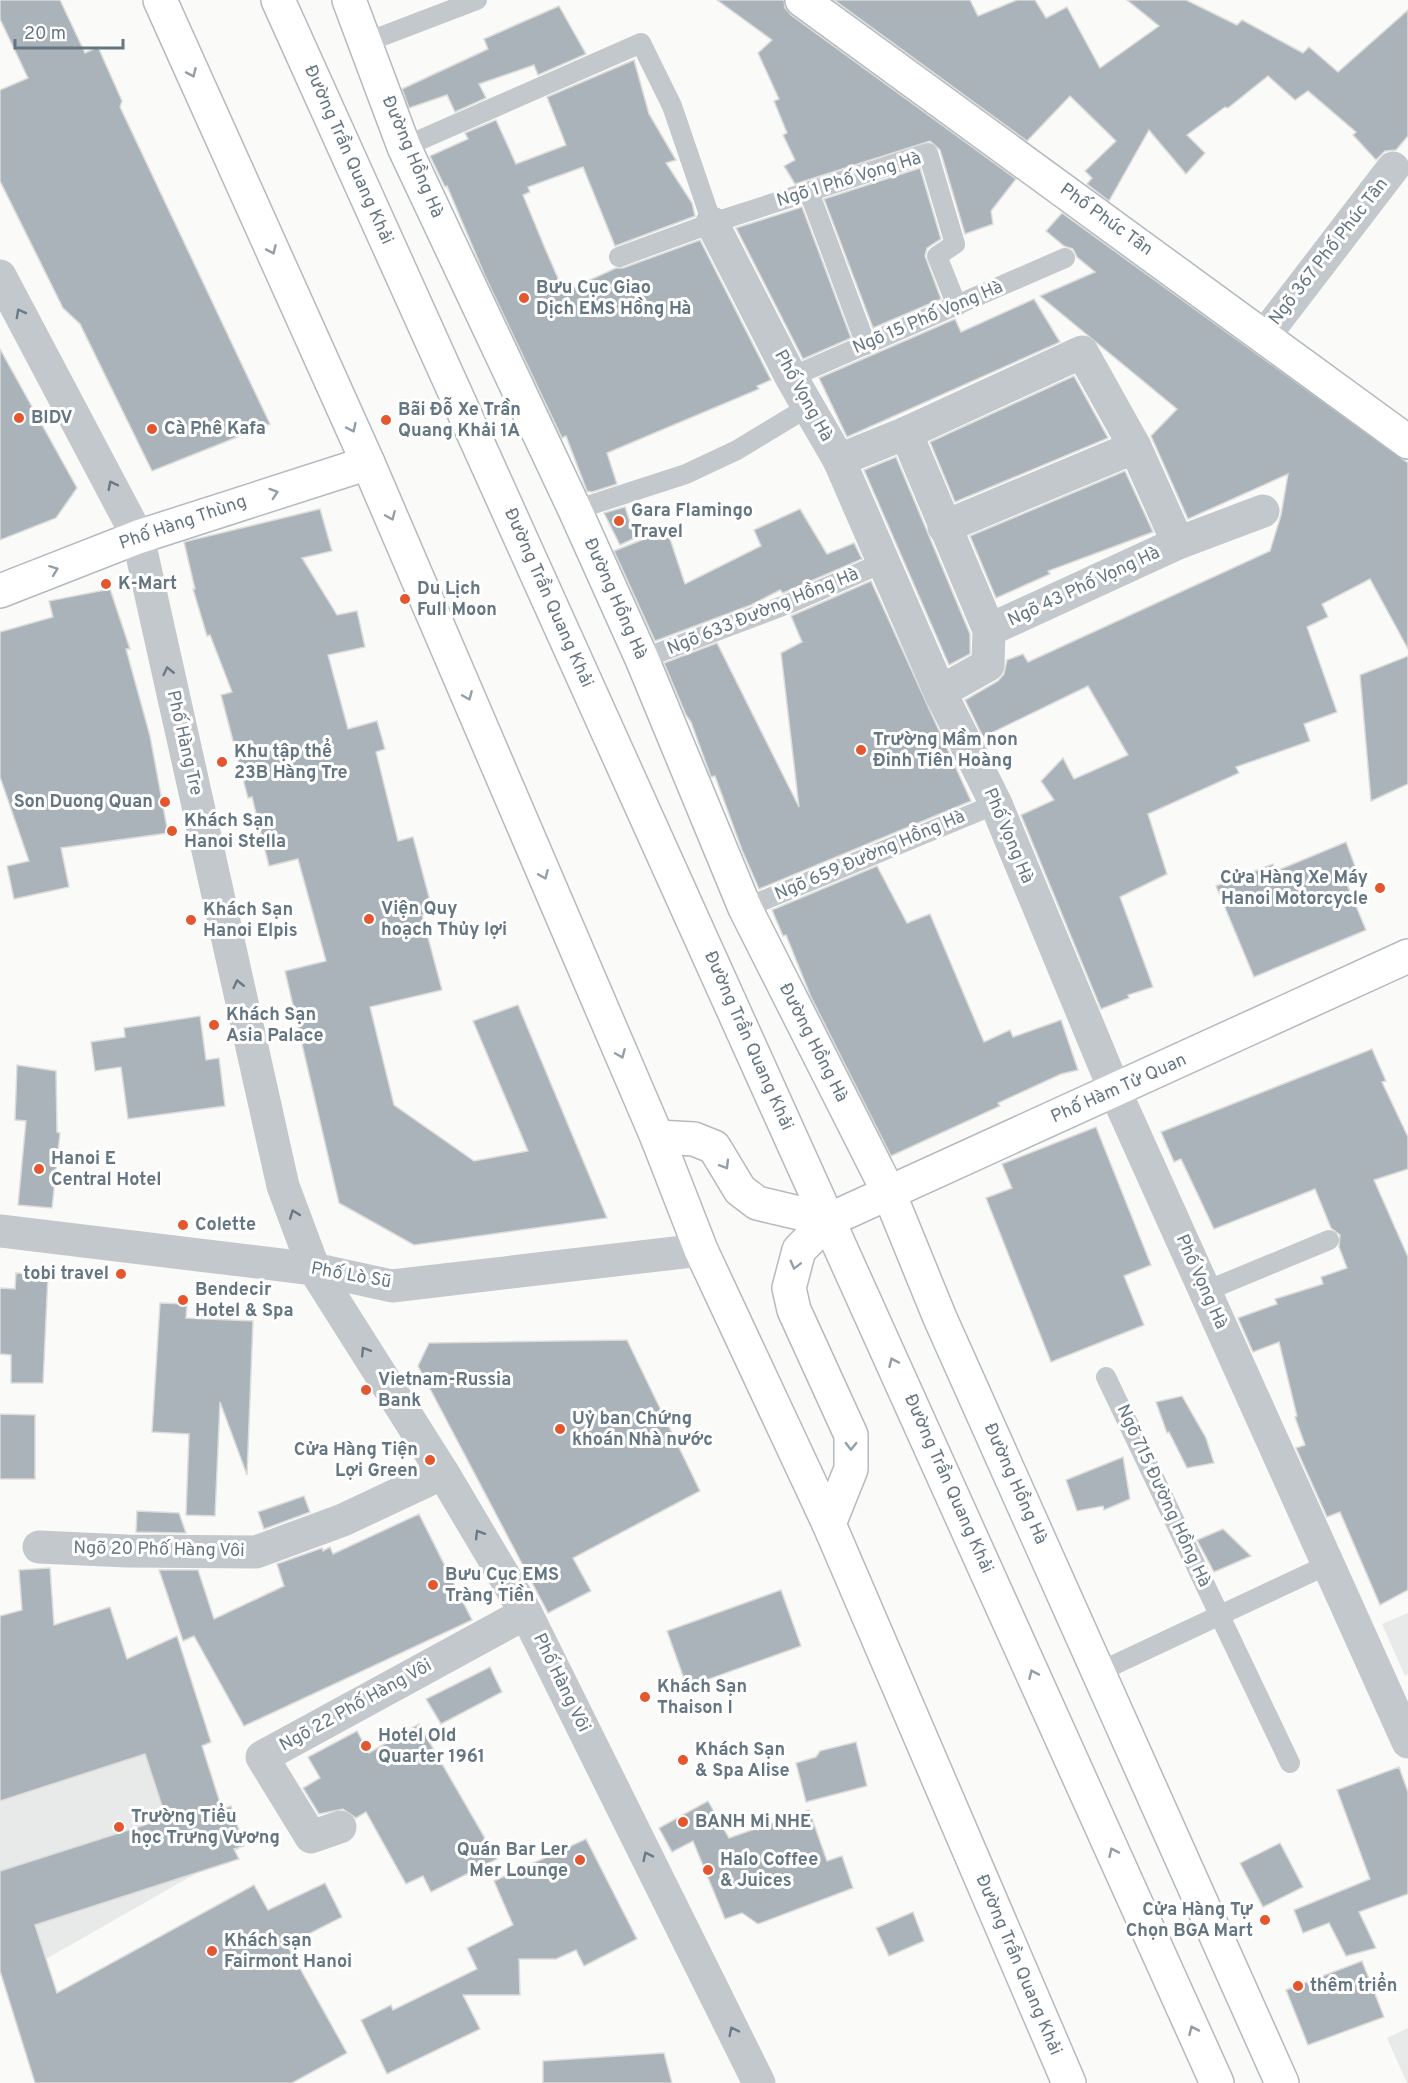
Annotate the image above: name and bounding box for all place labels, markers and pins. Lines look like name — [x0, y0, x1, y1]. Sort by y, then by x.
place label: Bưu Cục Giao Dịch EMS Hồng Hà — [536, 277, 691, 321]
marker: Bưu Cục Giao Dịch EMS Hồng Hà — [517, 291, 531, 305]
place label: Bãi Đỗ Xe Trần Quang Khải 1A — [398, 397, 521, 443]
place label: BIDV — [31, 407, 73, 430]
marker: BIDV — [12, 411, 26, 425]
marker: Bãi Đỗ Xe Trần Quang Khải 1A — [379, 413, 393, 427]
place label: Cà Phê Kafa — [164, 418, 266, 441]
marker: Cà Phê Kafa — [145, 422, 159, 436]
place label: Gara Flamingo Travel — [631, 500, 753, 544]
marker: Gara Flamingo Travel — [612, 514, 626, 528]
place label: K-Mart — [118, 573, 177, 596]
marker: K-Mart — [99, 577, 113, 591]
place label: Du Lịch Full Moon — [417, 578, 497, 622]
marker: Du Lịch Full Moon — [398, 592, 412, 606]
place label: Trường Mầm non Đinh Tiên Hoàng — [873, 728, 1018, 773]
place label: Khu tập thể 23B Hàng Tre — [234, 737, 348, 785]
marker: Trường Mầm non Đinh Tiên Hoàng — [854, 743, 868, 757]
marker: Khu tập thể 23B Hàng Tre — [215, 755, 229, 769]
place label: Son Duong Quan — [14, 791, 153, 814]
marker: Son Duong Quan — [158, 795, 172, 809]
place label: Khách Sạn Hanoi Stella — [184, 810, 286, 854]
marker: Khách Sạn Hanoi Stella — [165, 824, 179, 838]
place label: Cửa Hàng Xe Máy Hanoi Motorcycle — [1220, 867, 1368, 911]
marker: Cửa Hàng Xe Máy Hanoi Motorcycle — [1373, 881, 1387, 895]
place label: Viện Quy hoạch Thủy lợi — [381, 898, 507, 942]
place label: Khách Sạn Hanoi Elpis — [203, 899, 298, 943]
marker: Viện Quy hoạch Thủy lợi — [362, 912, 376, 926]
marker: Khách Sạn Hanoi Elpis — [184, 913, 198, 927]
place label: Khách Sạn Asia Palace — [226, 1004, 323, 1048]
marker: Khách Sạn Asia Palace — [207, 1018, 221, 1032]
place label: Hanoi E Central Hotel — [51, 1148, 162, 1192]
marker: Hanoi E Central Hotel — [32, 1162, 46, 1176]
place label: Colette — [195, 1214, 256, 1237]
marker: Colette — [176, 1218, 190, 1232]
place label: tobi travel — [23, 1263, 109, 1286]
marker: tobi travel — [114, 1267, 128, 1281]
place label: Bendecir Hotel & Spa — [195, 1279, 294, 1323]
marker: Bendecir Hotel & Spa — [176, 1293, 190, 1307]
place label: Vietnam-Russia Bank — [378, 1369, 511, 1413]
marker: Vietnam-Russia Bank — [359, 1383, 373, 1397]
place label: Uỷ ban Chứng khoán Nhà nước — [572, 1408, 713, 1452]
marker: Uỷ ban Chứng khoán Nhà nước — [553, 1422, 567, 1436]
place label: Cửa Hàng Tiện Lợi Green — [294, 1439, 418, 1483]
marker: Cửa Hàng Tiện Lợi Green — [423, 1453, 437, 1467]
place label: Bưu Cục EMS Tràng Tiền — [445, 1564, 559, 1608]
marker: Bưu Cục EMS Tràng Tiền — [426, 1578, 440, 1592]
place label: Khách Sạn Thaison I — [657, 1676, 747, 1720]
marker: Khách Sạn Thaison I — [638, 1690, 652, 1704]
place label: Hotel Old Quarter 1961 — [378, 1725, 485, 1769]
marker: Hotel Old Quarter 1961 — [359, 1739, 373, 1753]
place label: Khách Sạn & Spa Alise — [695, 1739, 790, 1783]
marker: Khách Sạn & Spa Alise — [676, 1753, 690, 1767]
place label: Trường Tiểu học Trưng Vương — [131, 1802, 280, 1850]
place label: BANH Mi NHE — [695, 1811, 811, 1834]
marker: BANH Mi NHE — [676, 1815, 690, 1829]
marker: Trường Tiểu học Trưng Vương — [112, 1820, 126, 1834]
place label: Quán Bar Ler Mer Lounge — [457, 1839, 568, 1883]
place label: Halo Coffee & Juices — [720, 1849, 818, 1893]
marker: Quán Bar Ler Mer Lounge — [573, 1853, 587, 1867]
marker: Halo Coffee & Juices — [701, 1863, 715, 1877]
place label: Cửa Hàng Tự Chọn BGA Mart — [1126, 1899, 1254, 1943]
marker: Cửa Hàng Tự Chọn BGA Mart — [1258, 1913, 1272, 1927]
place label: Khách sạn Fairmont Hanoi — [224, 1930, 352, 1974]
marker: Khách sạn Fairmont Hanoi — [205, 1944, 219, 1958]
place label: thêm triển — [1310, 1971, 1397, 1998]
marker: thêm triển — [1291, 1979, 1305, 1993]

